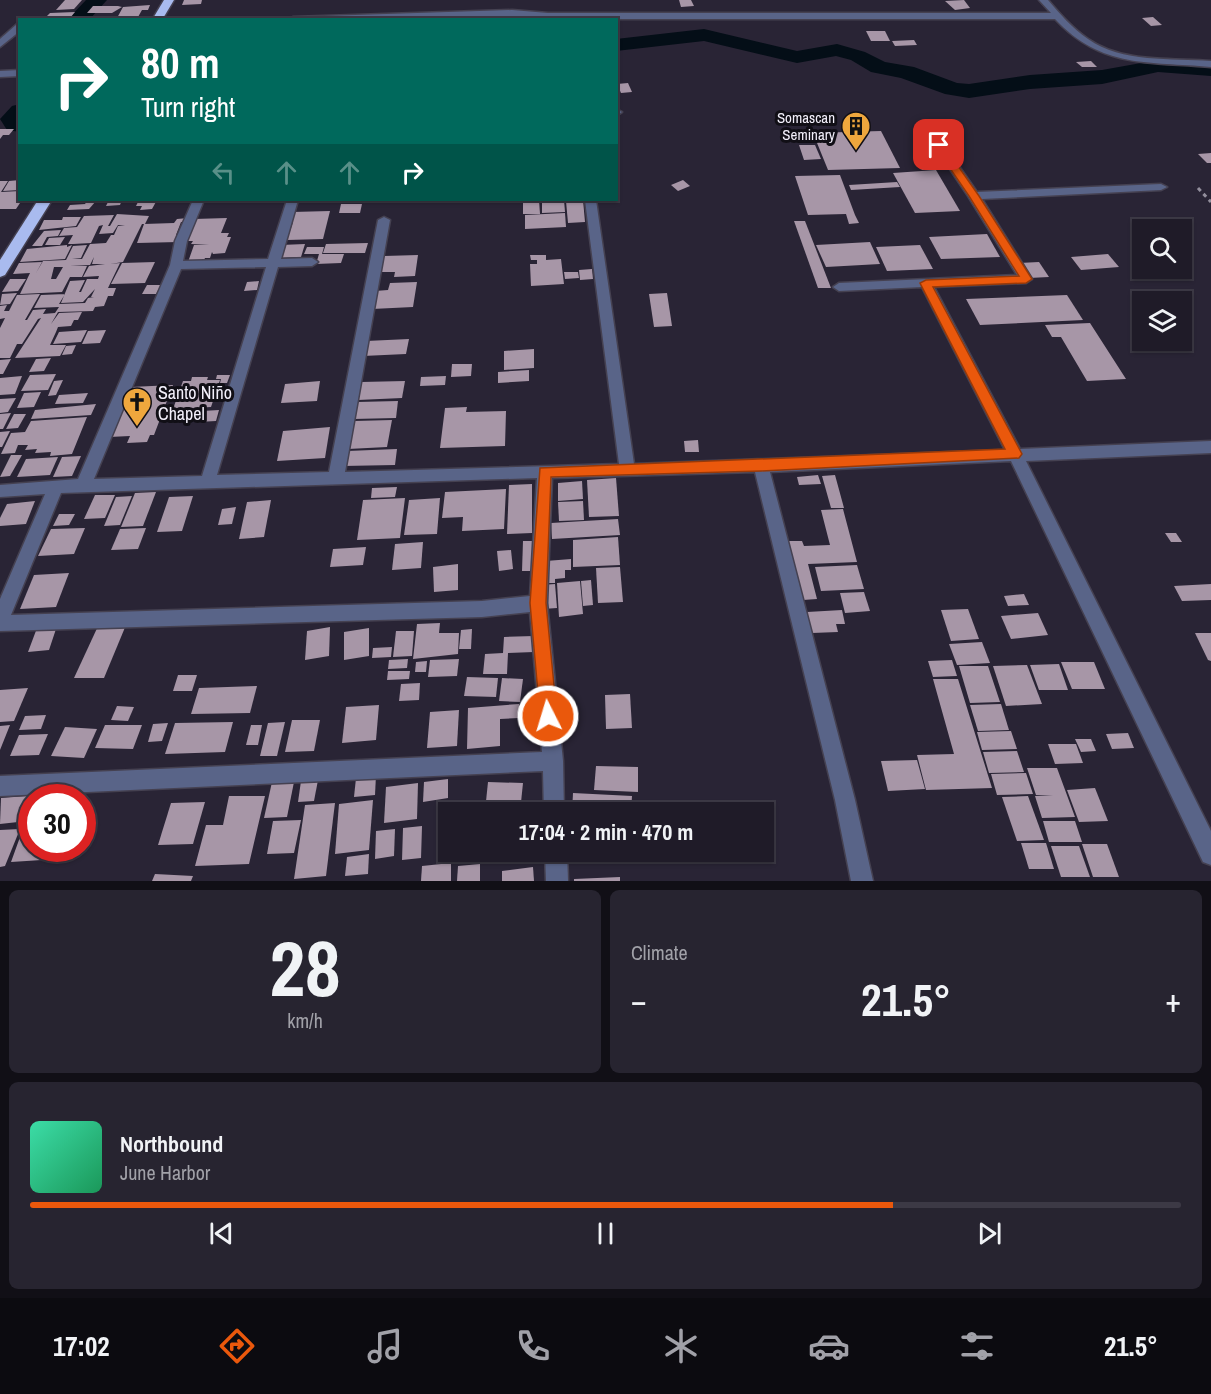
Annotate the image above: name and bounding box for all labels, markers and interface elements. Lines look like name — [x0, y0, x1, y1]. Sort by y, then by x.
text: 80 m — [141, 35, 220, 91]
icon: right — [42, 42, 120, 120]
text: Turn right — [141, 89, 235, 125]
place label: Somascan Seminary — [777, 107, 836, 145]
building icon: Somascan Seminary — [840, 110, 872, 152]
pin — [913, 119, 964, 170]
icon: arrive — [922, 128, 955, 161]
icon: left — [207, 156, 240, 189]
icon: ahead — [270, 156, 303, 189]
icon: ahead — [333, 156, 366, 189]
icon: right — [396, 156, 429, 189]
map controls — [1132, 219, 1192, 351]
button: search — [1132, 219, 1192, 279]
button: layers — [1132, 291, 1192, 351]
place label: Santo Niño Chapel — [158, 380, 232, 426]
church icon: Santo Niño Chapel — [121, 386, 153, 428]
position arrow — [516, 684, 580, 748]
speed limit sign: 30 — [18, 784, 96, 862]
text: 17:04 · 2 min · 470 m — [519, 817, 693, 847]
text: 28 — [269, 915, 341, 1020]
text: Climate — [631, 939, 688, 966]
text: 21.5° — [861, 969, 951, 1030]
text: − — [631, 978, 647, 1022]
text: + — [1165, 978, 1181, 1022]
text: km/h — [287, 1007, 323, 1034]
text: Northbound — [120, 1129, 223, 1159]
text: June Harbor — [120, 1159, 210, 1186]
icon: previous — [205, 1217, 238, 1250]
icon: pause — [589, 1217, 622, 1250]
icon: next — [973, 1217, 1006, 1250]
icon: directions — [216, 1325, 258, 1367]
icon: music — [364, 1325, 406, 1367]
icon: phone — [512, 1325, 554, 1367]
icon: climate — [660, 1325, 702, 1367]
icon: car — [808, 1325, 850, 1367]
icon: filters — [956, 1325, 998, 1367]
text: 17:02 — [53, 1328, 110, 1364]
text: 21.5° — [1104, 1328, 1158, 1364]

